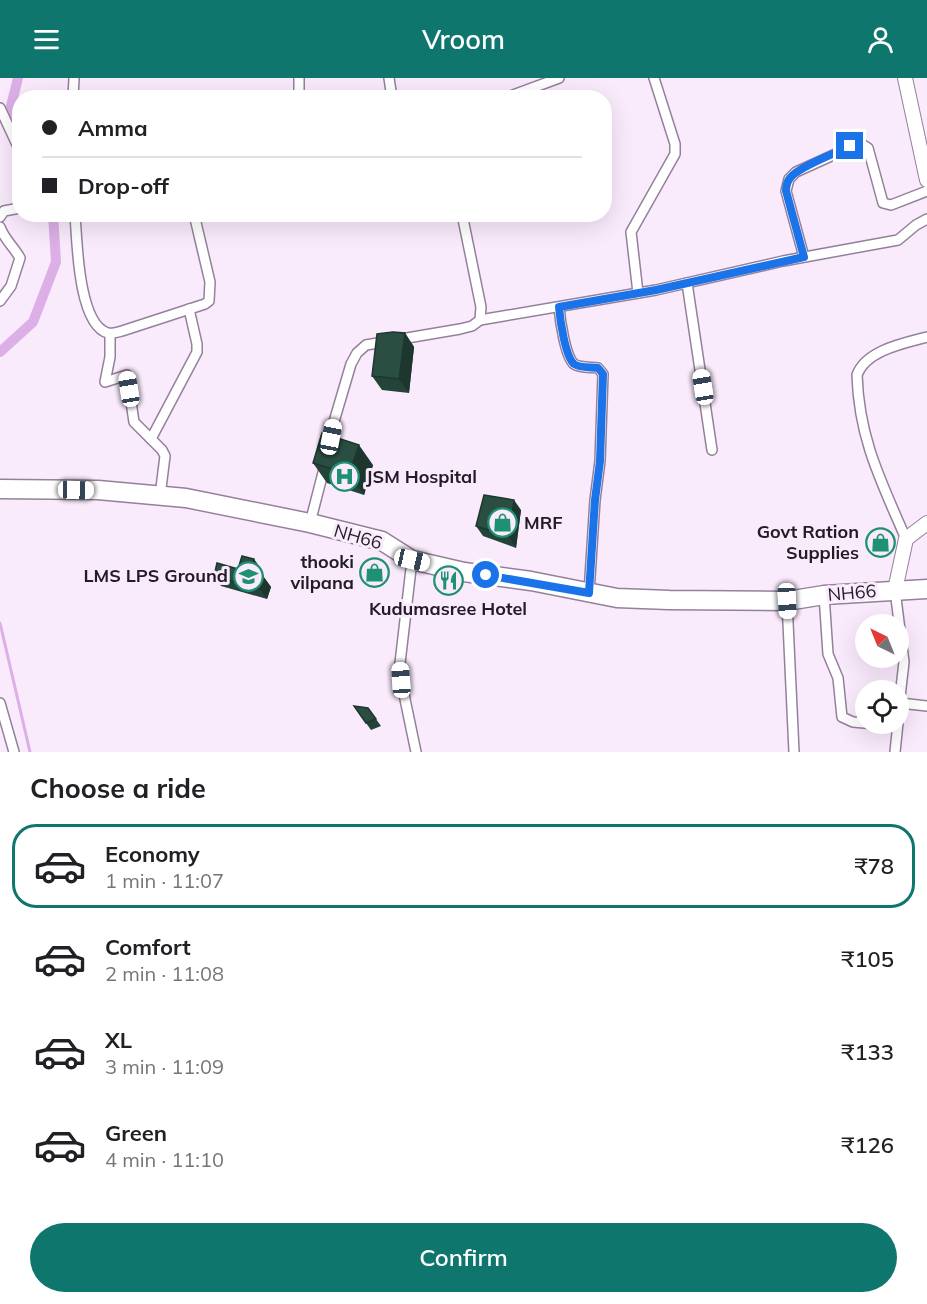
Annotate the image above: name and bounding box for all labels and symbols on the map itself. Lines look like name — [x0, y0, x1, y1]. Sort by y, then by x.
route end — [836, 132, 863, 159]
car — [691, 368, 715, 406]
car — [117, 370, 141, 408]
car — [319, 418, 343, 456]
hospital icon: JSM Hospital — [329, 461, 361, 493]
place label: JSM Hospital — [366, 465, 477, 488]
car — [58, 481, 94, 499]
shop icon: MRF — [487, 507, 519, 539]
place label: MRF — [524, 511, 563, 534]
street label: NH66 — [331, 519, 385, 554]
place label: Govt Ration Supplies — [757, 520, 859, 564]
shop icon: Govt Ration Supplies — [864, 526, 896, 558]
car — [392, 547, 432, 573]
place label: thooki vilpana — [289, 550, 354, 594]
shop icon: thooki vilpana — [359, 556, 391, 588]
school or university icon: LMS LPS Ground — [233, 560, 265, 592]
route start — [472, 561, 499, 588]
place label: LMS LPS Ground — [83, 564, 228, 587]
restaurant icon: Kudumasree Hotel — [432, 564, 464, 596]
street label: NH66 — [827, 579, 877, 606]
car — [777, 583, 797, 619]
place label: Kudumasree Hotel — [369, 597, 527, 620]
north arrow — [855, 614, 909, 668]
car — [391, 661, 411, 699]

